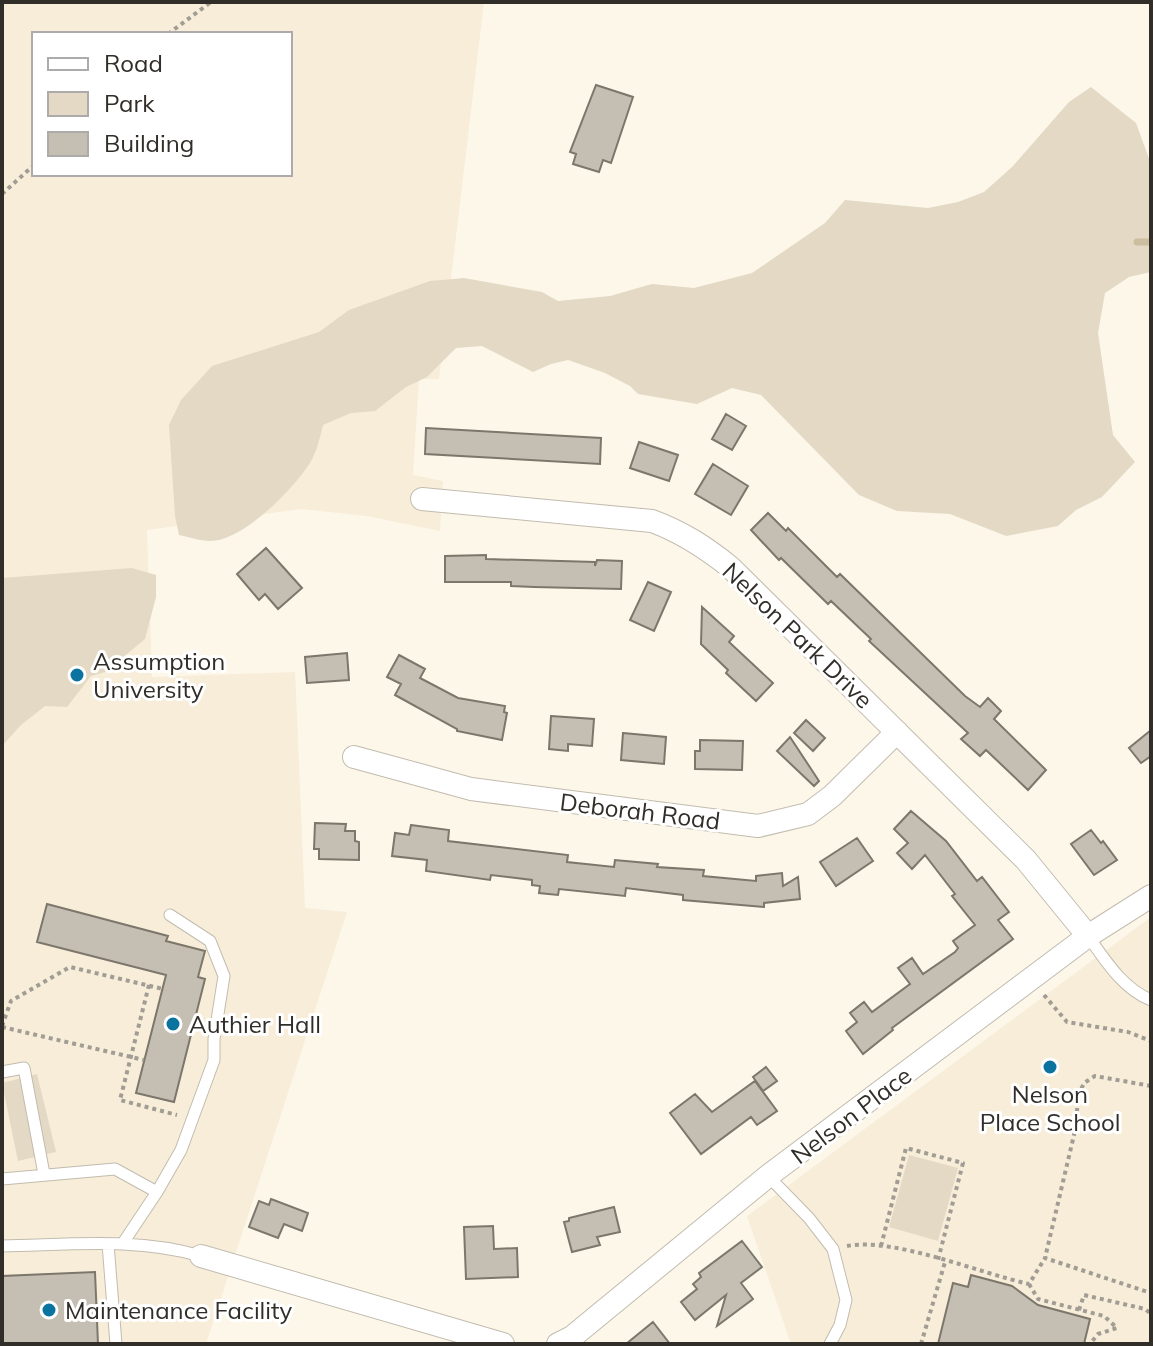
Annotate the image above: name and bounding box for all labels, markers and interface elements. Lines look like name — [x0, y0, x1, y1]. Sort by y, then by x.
legend — [32, 32, 292, 176]
text: Road — [104, 48, 163, 78]
text: Park — [104, 88, 155, 118]
text: Building — [104, 128, 194, 158]
street label: Nelson Park Drive — [717, 556, 879, 714]
place label: Assumption University — [93, 646, 225, 704]
marker: Assumption University — [68, 666, 86, 684]
street label: Deborah Road — [558, 786, 722, 836]
place label: Authier Hall — [189, 1009, 321, 1039]
marker: Authier Hall — [164, 1015, 182, 1033]
marker: Nelson Place School — [1041, 1058, 1059, 1076]
street label: Nelson Place — [785, 1060, 917, 1170]
place label: Nelson Place School — [980, 1079, 1120, 1137]
place label: Maintenance Facility — [65, 1295, 293, 1325]
marker: Maintenance Facility — [40, 1301, 58, 1319]

